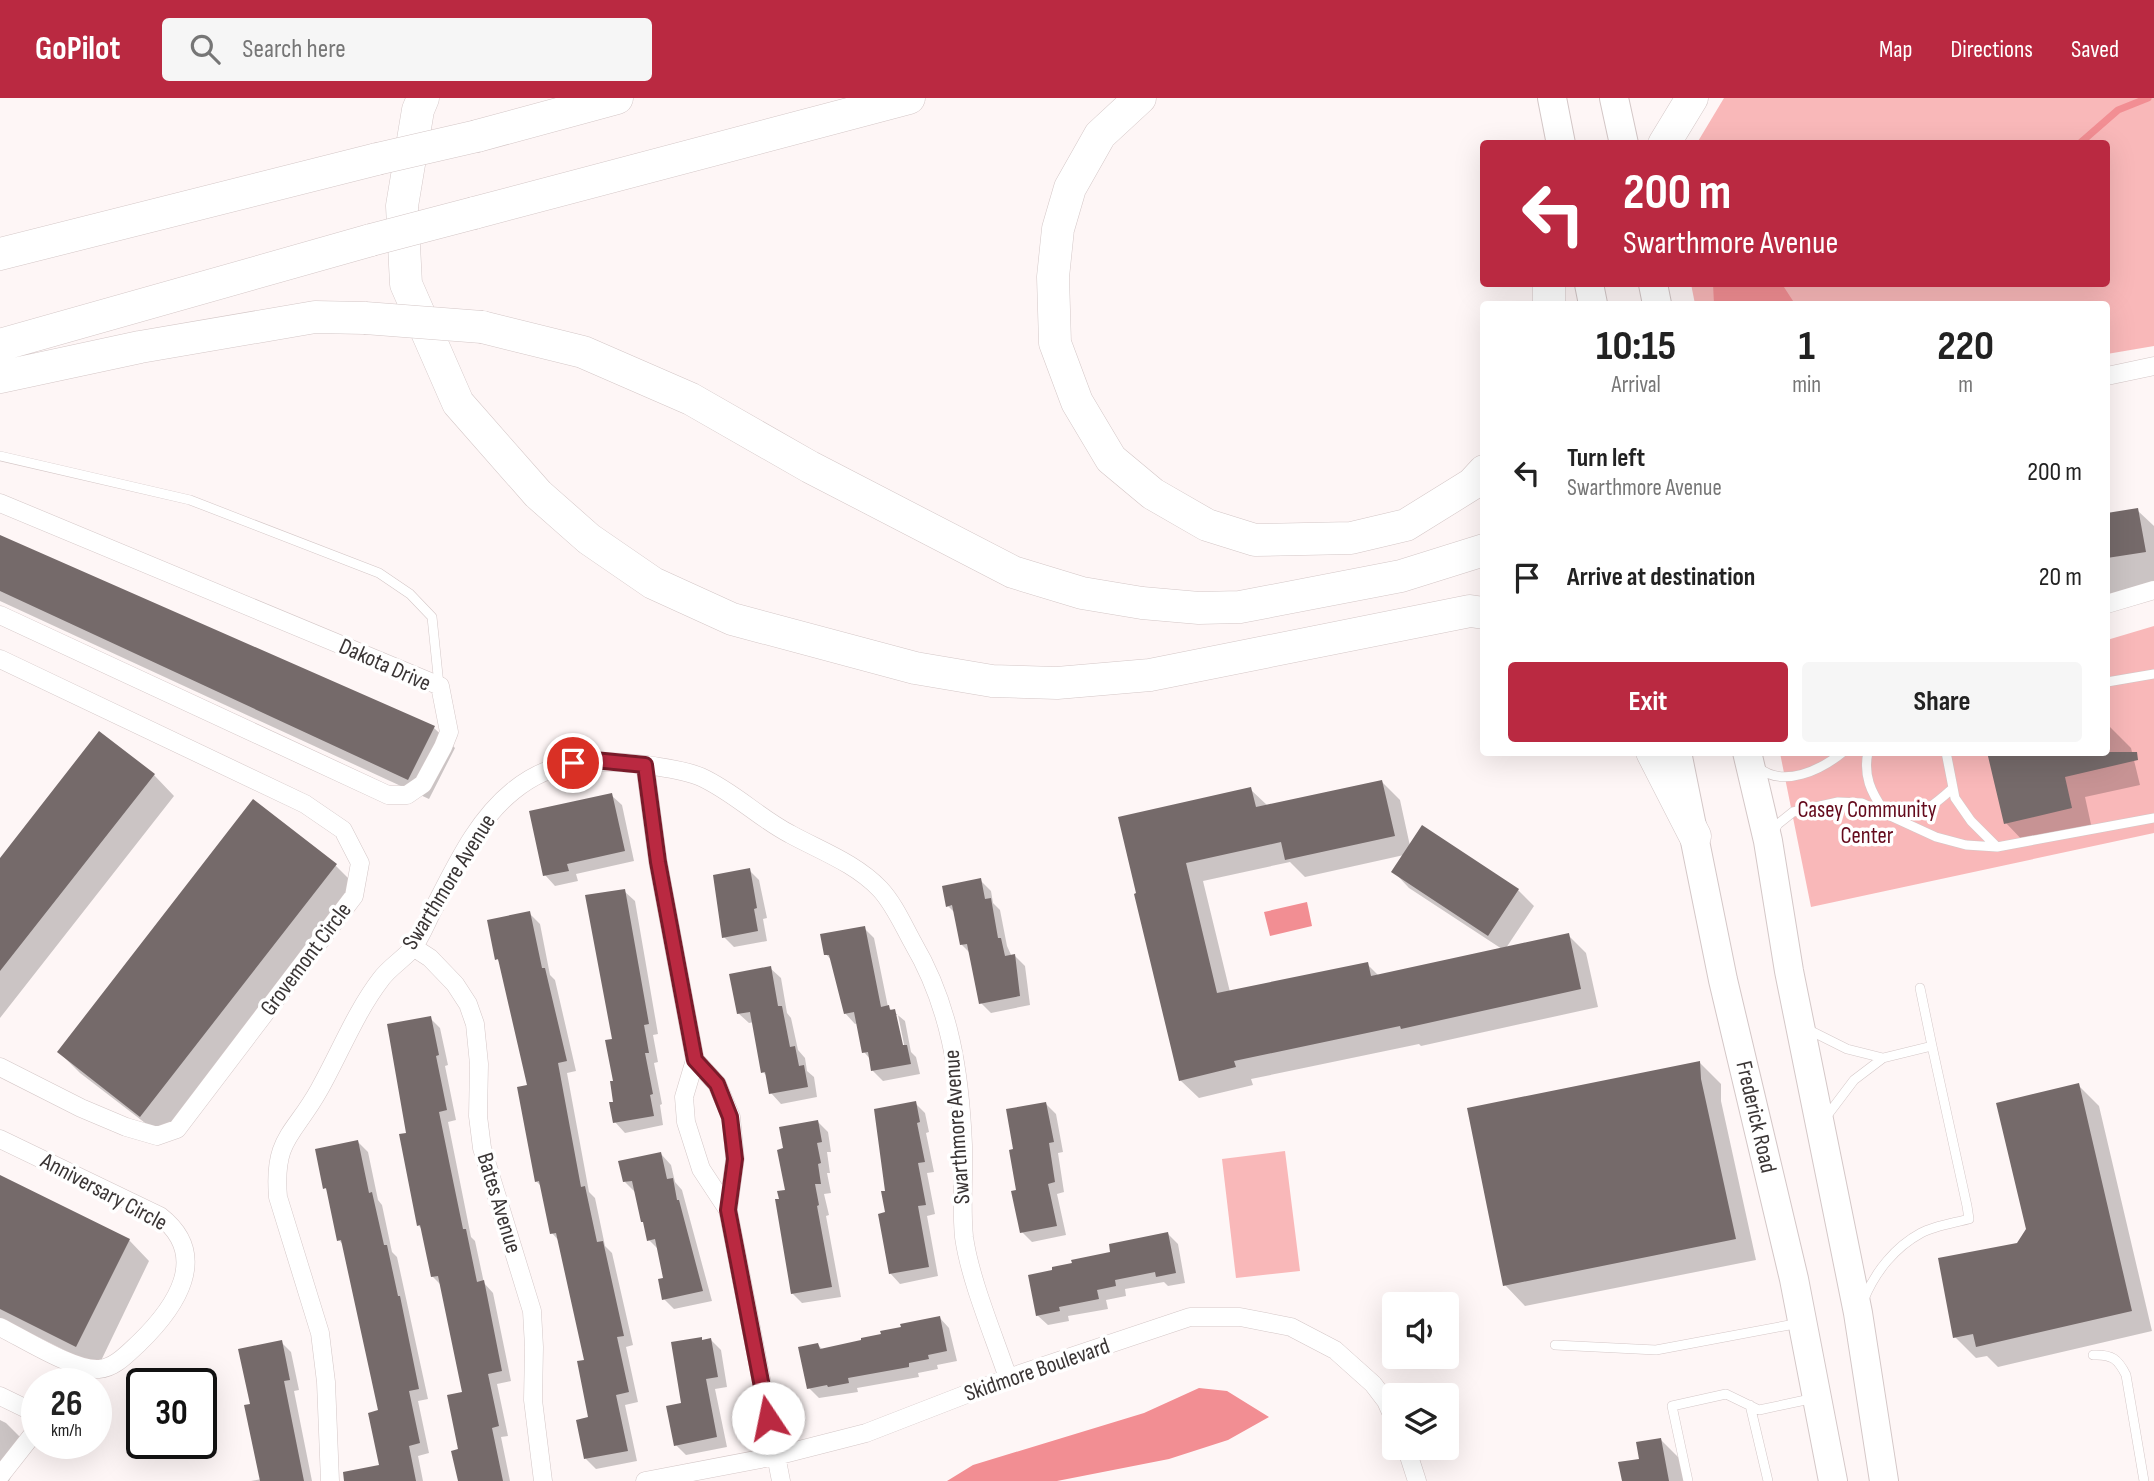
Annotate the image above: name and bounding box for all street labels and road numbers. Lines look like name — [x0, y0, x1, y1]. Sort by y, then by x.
street label: Dakota Drive — [335, 632, 435, 698]
street label: Swarthmore Avenue — [396, 809, 502, 955]
street label: Grovemont Circle — [254, 897, 358, 1021]
street label: Swarthmore Avenue — [938, 1049, 976, 1205]
street label: Frederick Road — [1730, 1058, 1782, 1176]
street label: Anniversary Circle — [35, 1146, 172, 1237]
street label: Bates Avenue — [470, 1149, 528, 1257]
street label: Skidmore Boulevard — [961, 1332, 1113, 1408]

